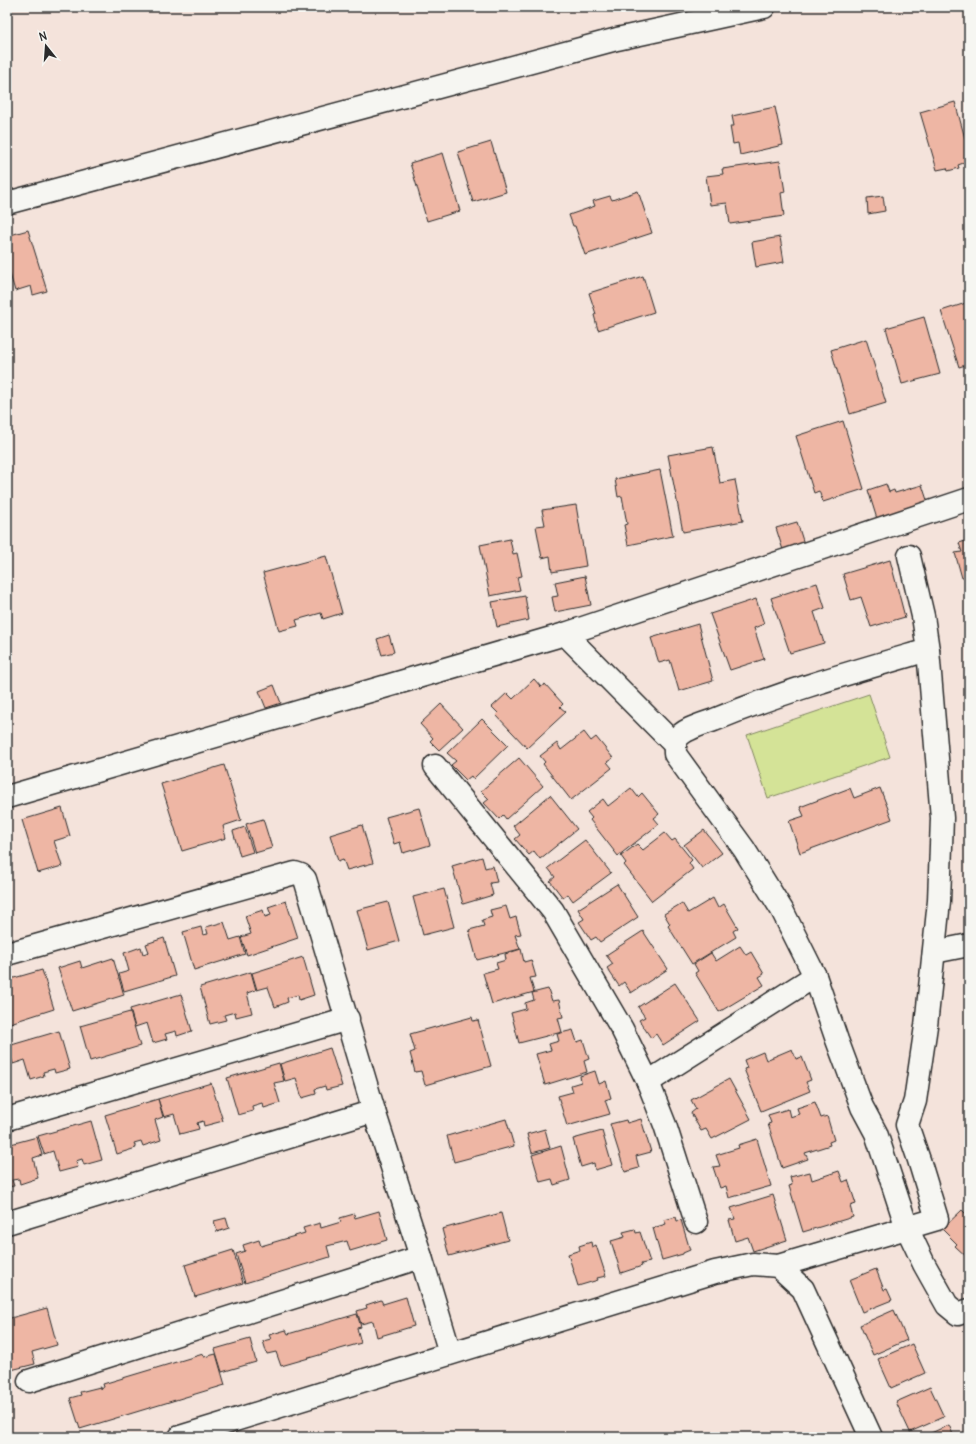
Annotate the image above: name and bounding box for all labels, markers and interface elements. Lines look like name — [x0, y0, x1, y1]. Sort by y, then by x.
north arrow — [26, 26, 66, 66]
text: N — [37, 29, 49, 44]

